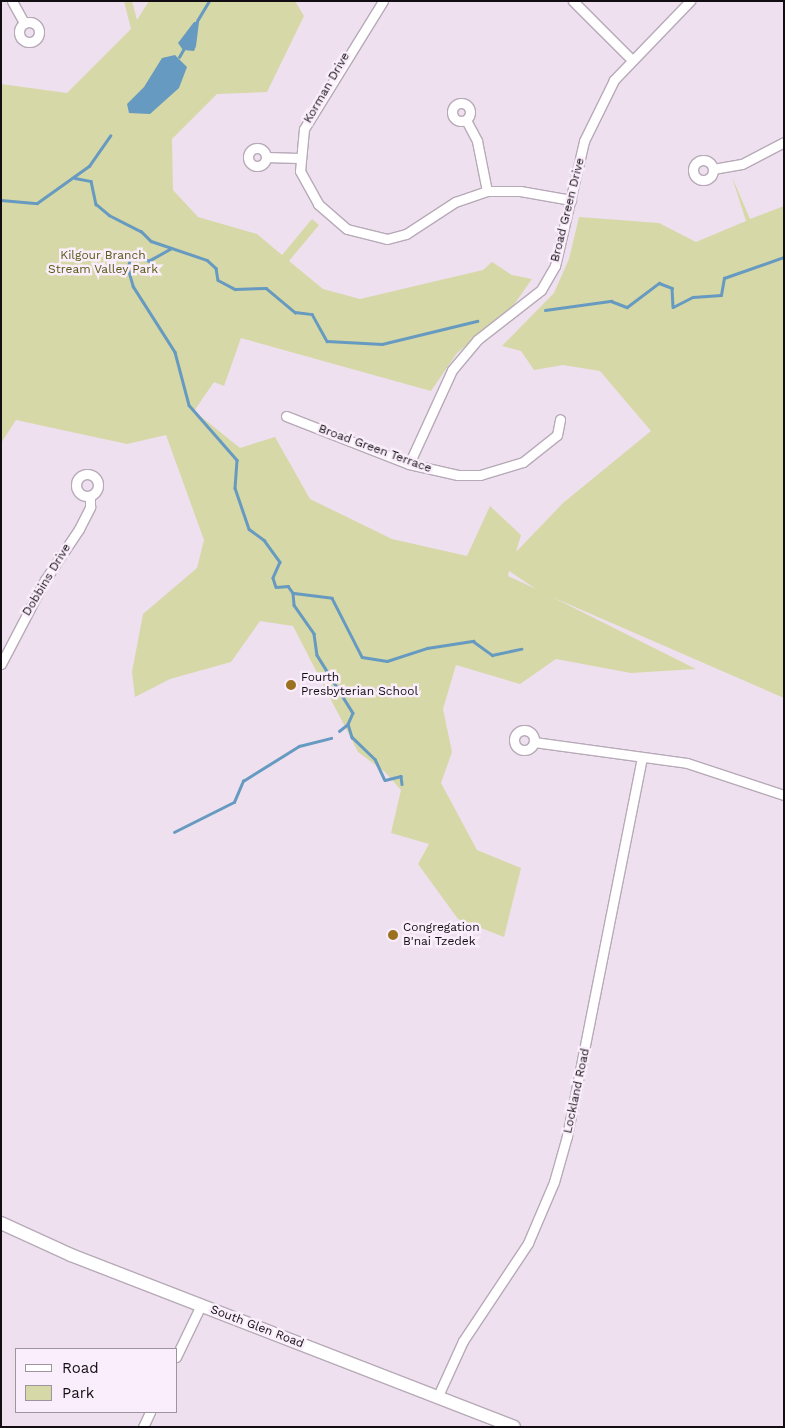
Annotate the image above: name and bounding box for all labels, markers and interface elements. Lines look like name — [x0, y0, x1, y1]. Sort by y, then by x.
street label: Korman Drive — [301, 50, 353, 126]
street label: Broad Green Drive — [548, 156, 588, 264]
park label: Kilgour Branch Stream Valley Park — [48, 249, 158, 277]
street label: Broad Green Terrace — [316, 422, 434, 476]
street label: Dobbins Drive — [20, 541, 74, 619]
place label: Fourth Presbyterian School — [301, 671, 418, 699]
marker: Fourth Presbyterian School — [285, 679, 297, 691]
place label: Congregation B'nai Tzedek — [403, 921, 480, 949]
marker: Congregation B'nai Tzedek — [387, 929, 399, 941]
street label: Lockland Road — [561, 1047, 593, 1135]
street label: South Glen Road — [208, 1303, 306, 1351]
legend — [15, 1348, 178, 1413]
text: Road — [62, 1359, 99, 1377]
text: Park — [62, 1384, 94, 1402]

